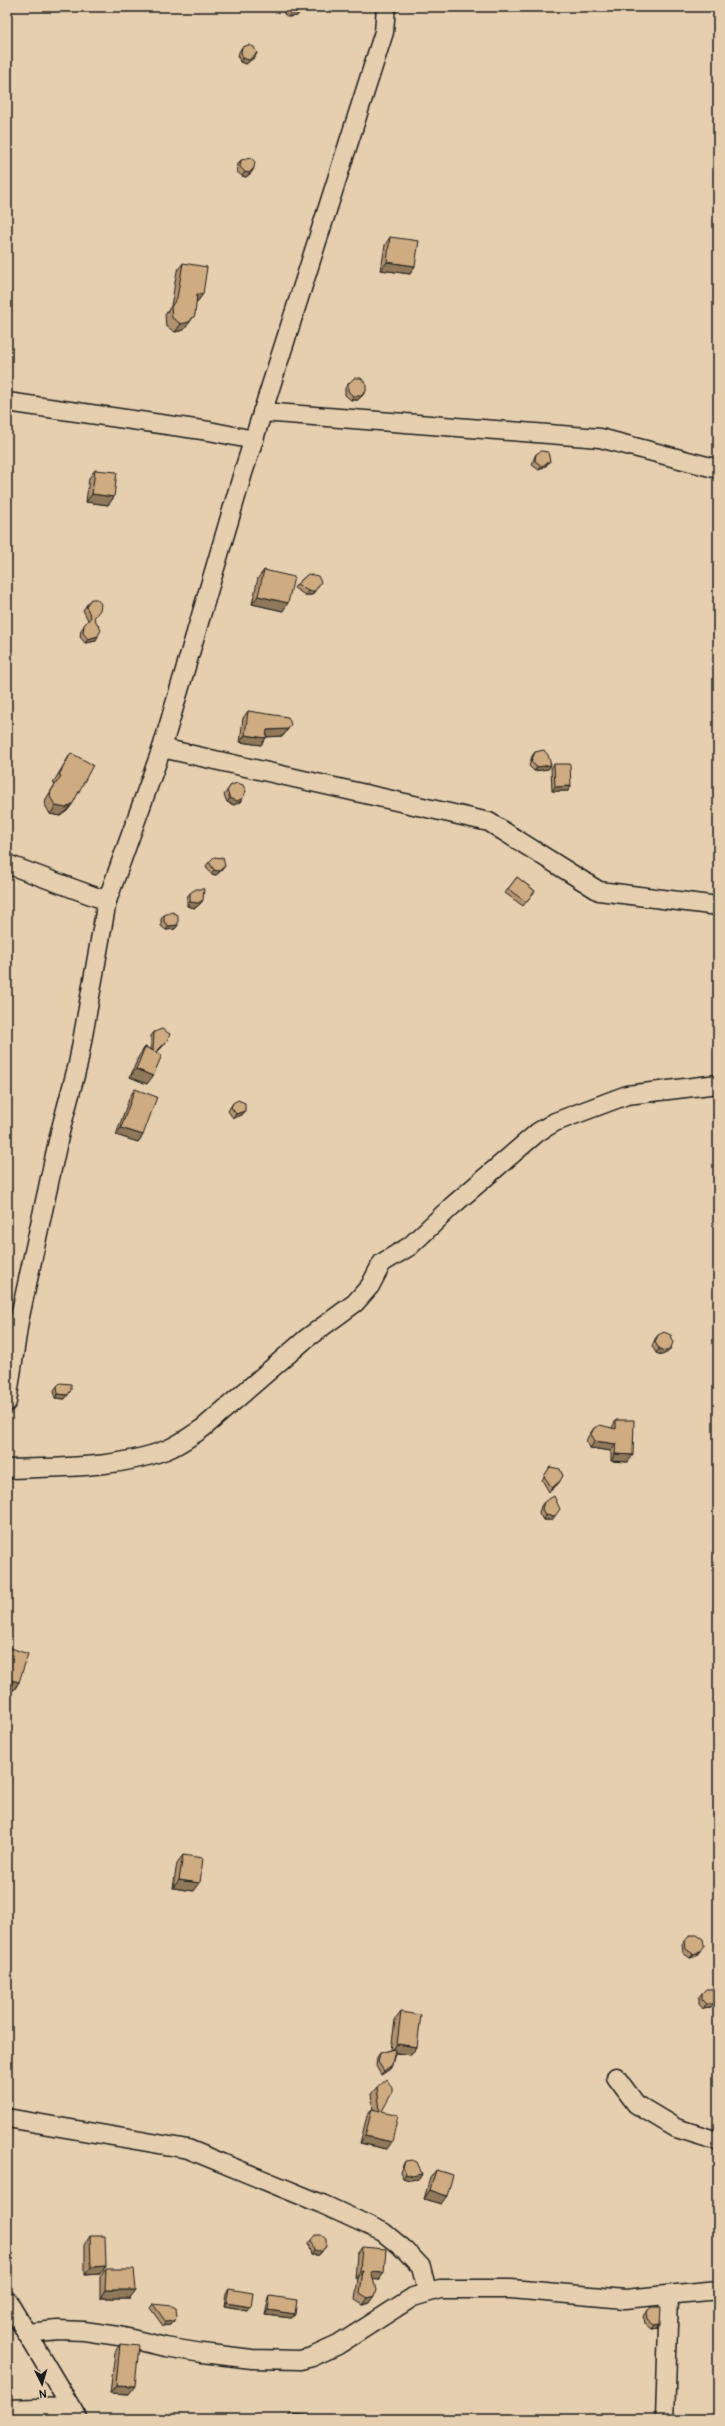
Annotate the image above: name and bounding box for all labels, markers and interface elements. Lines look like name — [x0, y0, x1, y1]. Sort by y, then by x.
north arrow — [22, 2364, 62, 2404]
text: N — [38, 2387, 47, 2400]

